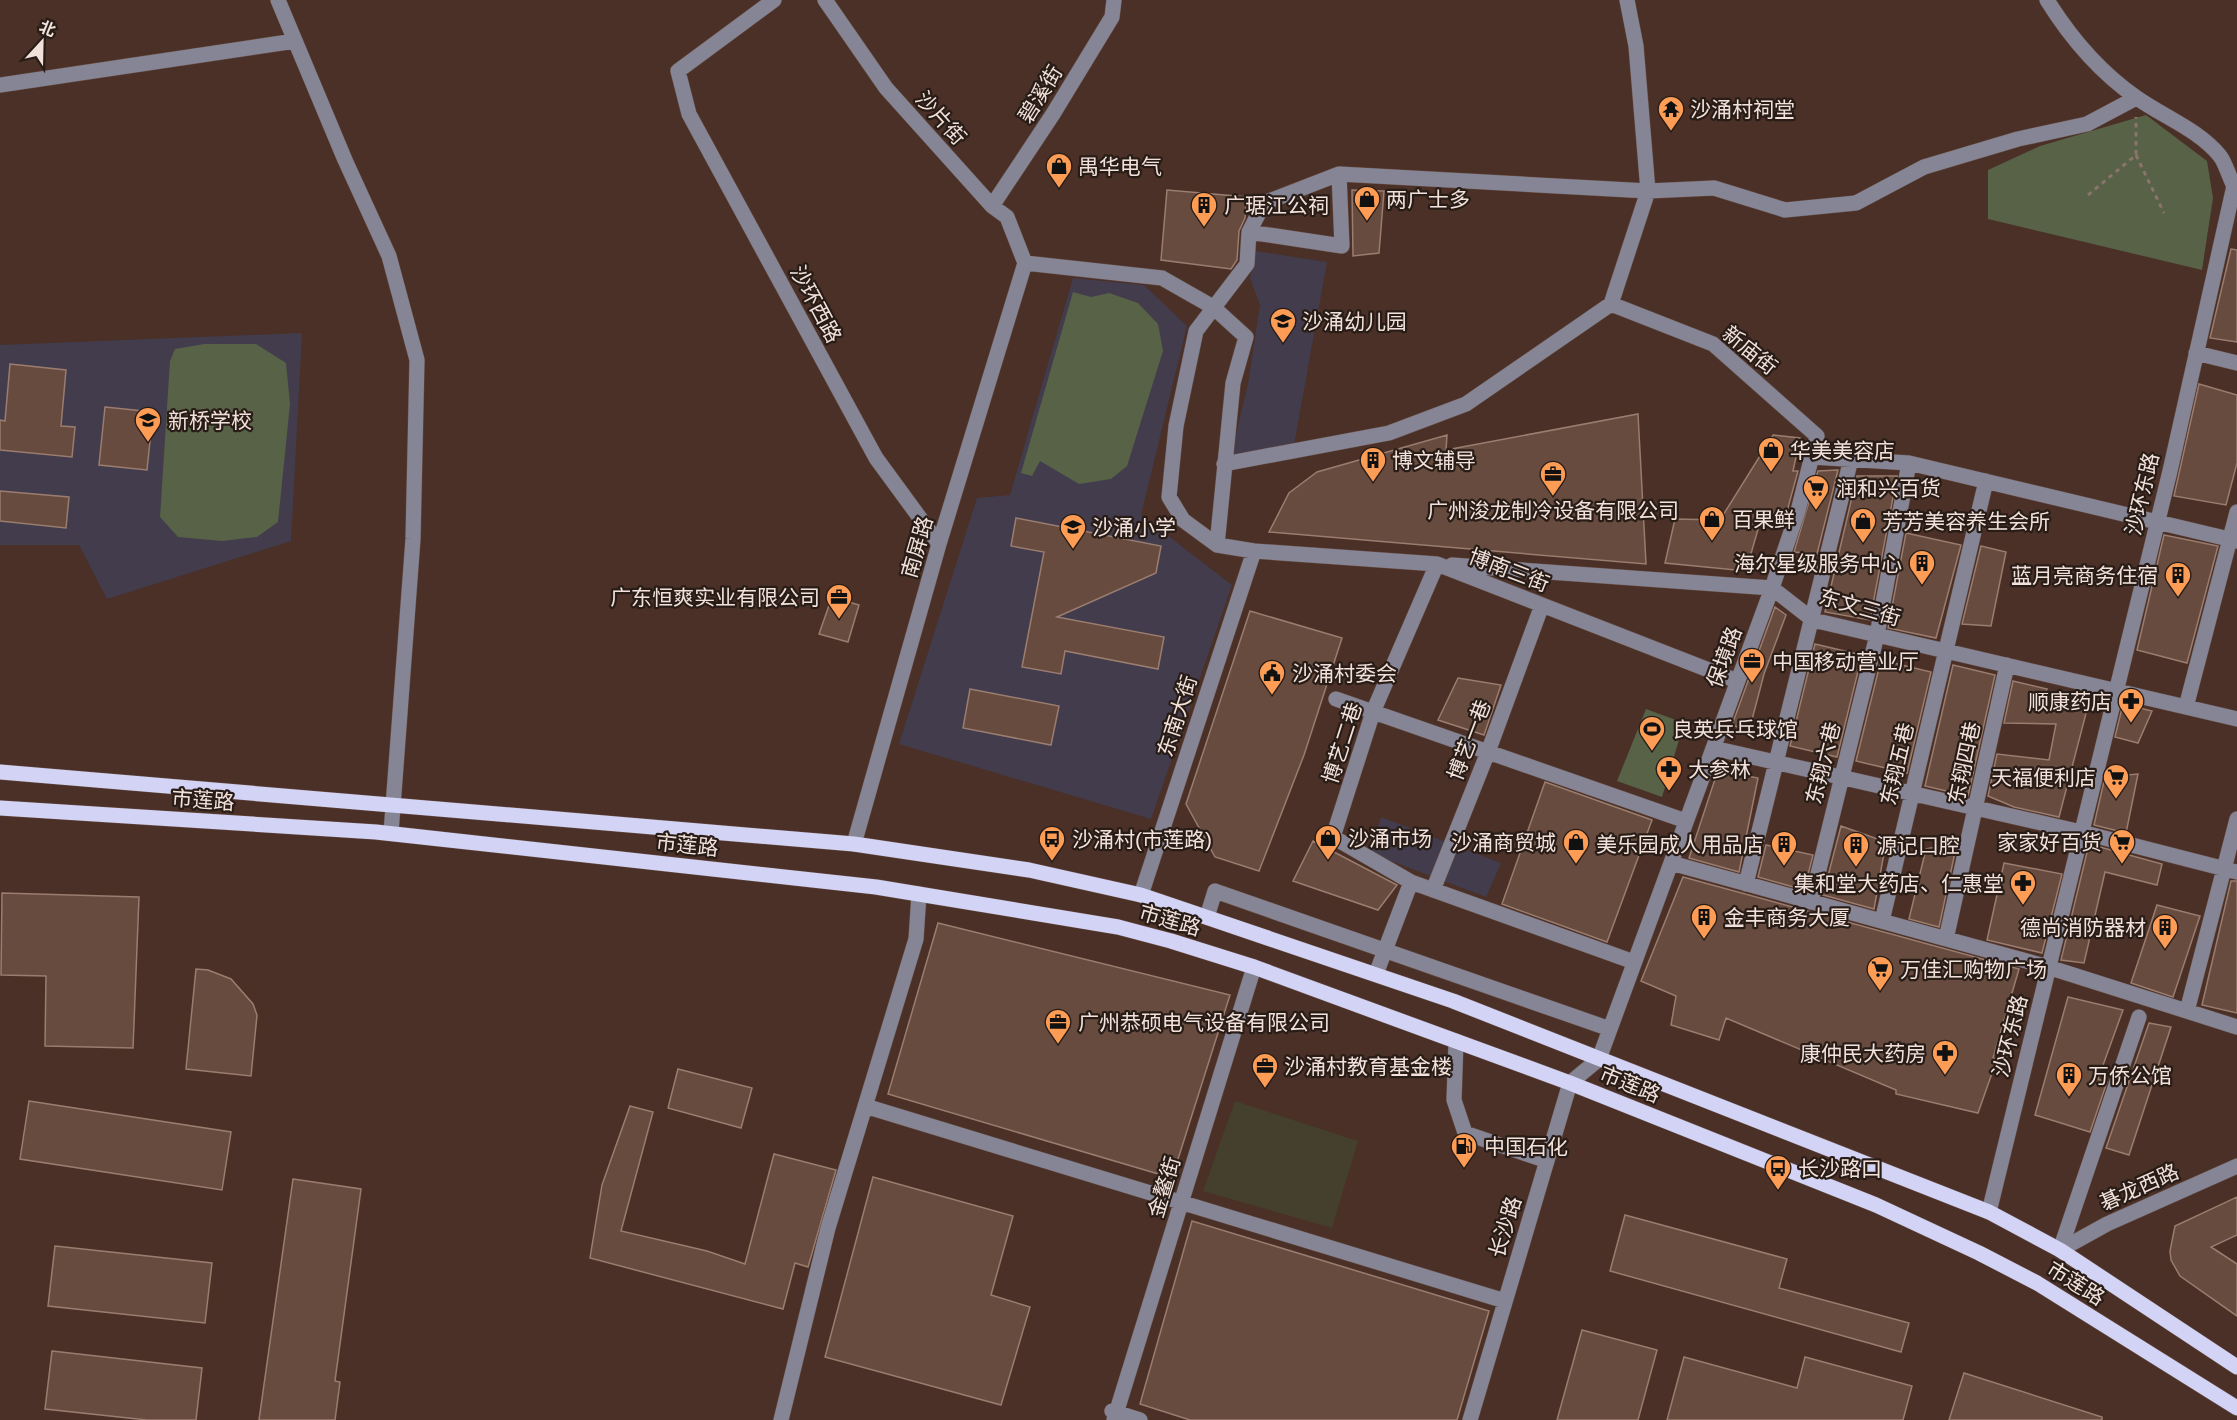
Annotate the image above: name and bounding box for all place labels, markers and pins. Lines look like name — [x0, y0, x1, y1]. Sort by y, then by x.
temple icon: 沙涌村祠堂 — [1656, 94, 1686, 132]
place label: 沙涌村祠堂 — [1690, 98, 1795, 121]
shop icon: 禺华电气 — [1044, 151, 1074, 189]
place label: 禺华电气 — [1078, 155, 1162, 178]
shop icon: 两广士多 — [1352, 184, 1382, 222]
place label: 两广士多 — [1386, 188, 1470, 211]
building icon: 广琚江公祠 — [1189, 190, 1219, 228]
place label: 广琚江公祠 — [1224, 194, 1329, 217]
school or university icon: 沙涌幼儿园 — [1268, 306, 1298, 344]
place label: 沙涌幼儿园 — [1302, 310, 1407, 333]
school or university icon: 新桥学校 — [133, 405, 163, 443]
place label: 新桥学校 — [168, 409, 252, 432]
shop icon: 华美美容店 — [1756, 435, 1786, 473]
place label: 华美美容店 — [1790, 439, 1895, 462]
building icon: 博文辅导 — [1358, 445, 1388, 483]
place label: 博文辅导 — [1392, 449, 1476, 472]
office icon: 广州浚龙制冷设备有限公司 — [1538, 459, 1568, 497]
supermarket icon: 润和兴百货 — [1801, 473, 1831, 511]
place label: 润和兴百货 — [1836, 477, 1941, 500]
place label: 广州浚龙制冷设备有限公司 — [1427, 499, 1679, 522]
shop icon: 百果鲜 — [1697, 504, 1727, 542]
shop icon: 芳芳美容养生会所 — [1848, 506, 1878, 544]
place label: 百果鲜 — [1732, 508, 1795, 531]
place label: 芳芳美容养生会所 — [1882, 510, 2050, 533]
school or university icon: 沙涌小学 — [1058, 512, 1088, 550]
place label: 沙涌小学 — [1092, 516, 1176, 539]
building icon: 海尔星级服务中心 — [1907, 548, 1937, 586]
place label: 海尔星级服务中心 — [1734, 552, 1902, 575]
building icon: 蓝月亮商务住宿 — [2163, 560, 2193, 598]
place label: 蓝月亮商务住宿 — [2011, 564, 2158, 587]
office icon: 广东恒爽实业有限公司 — [824, 582, 854, 620]
place label: 广东恒爽实业有限公司 — [610, 586, 820, 609]
office icon: 中国移动营业厅 — [1737, 646, 1767, 684]
place label: 中国移动营业厅 — [1772, 650, 1919, 673]
public building icon: 沙涌村委会 — [1257, 658, 1287, 696]
place label: 沙涌村委会 — [1292, 662, 1397, 685]
pharmacy icon: 顺康药店 — [2116, 686, 2146, 724]
place label: 顺康药店 — [2028, 690, 2112, 713]
sports icon: 良英兵乓球馆 — [1637, 714, 1667, 752]
place label: 良英兵乓球馆 — [1672, 718, 1798, 741]
pharmacy icon: 大参林 — [1654, 754, 1684, 792]
place label: 大参林 — [1688, 758, 1751, 781]
supermarket icon: 天福便利店 — [2101, 762, 2131, 800]
place label: 天福便利店 — [1991, 766, 2096, 789]
shop icon: 沙涌市场 — [1313, 823, 1343, 861]
bus stop icon: 沙涌村(市莲路) — [1037, 824, 1067, 862]
place label: 沙涌市场 — [1348, 827, 1432, 850]
shop icon: 沙涌商贸城 — [1561, 827, 1591, 865]
supermarket icon: 家家好百货 — [2107, 827, 2137, 865]
place label: 沙涌村(市莲路) — [1072, 828, 1212, 851]
building icon: 美乐园成人用品店 — [1769, 829, 1799, 867]
building icon: 源记口腔 — [1841, 830, 1871, 868]
place label: 沙涌商贸城 — [1451, 831, 1556, 854]
place label: 家家好百货 — [1997, 831, 2102, 854]
place label: 美乐园成人用品店 — [1596, 833, 1764, 856]
place label: 源记口腔 — [1876, 834, 1960, 857]
pharmacy icon: 集和堂大药店、仁惠堂 — [2008, 868, 2038, 906]
place label: 集和堂大药店、仁惠堂 — [1794, 872, 2004, 895]
building icon: 金丰商务大厦 — [1689, 902, 1719, 940]
place label: 金丰商务大厦 — [1724, 906, 1850, 929]
building icon: 德尚消防器材 — [2150, 912, 2180, 950]
place label: 德尚消防器材 — [2020, 916, 2146, 939]
supermarket icon: 万佳汇购物广场 — [1865, 954, 1895, 992]
place label: 万佳汇购物广场 — [1900, 958, 2047, 981]
office icon: 广州恭硕电气设备有限公司 — [1043, 1007, 1073, 1045]
place label: 广州恭硕电气设备有限公司 — [1078, 1011, 1330, 1034]
pharmacy icon: 康仲民大药房 — [1930, 1038, 1960, 1076]
place label: 康仲民大药房 — [1800, 1042, 1926, 1065]
office icon: 沙涌村教育基金楼 — [1250, 1051, 1280, 1089]
place label: 沙涌村教育基金楼 — [1284, 1055, 1452, 1078]
building icon: 万侨公馆 — [2054, 1060, 2084, 1098]
place label: 万侨公馆 — [2088, 1064, 2172, 1087]
fuel station icon: 中国石化 — [1449, 1131, 1479, 1169]
place label: 中国石化 — [1484, 1135, 1568, 1158]
bus stop icon: 长沙路口 — [1763, 1153, 1793, 1191]
place label: 长沙路口 — [1798, 1157, 1882, 1180]

